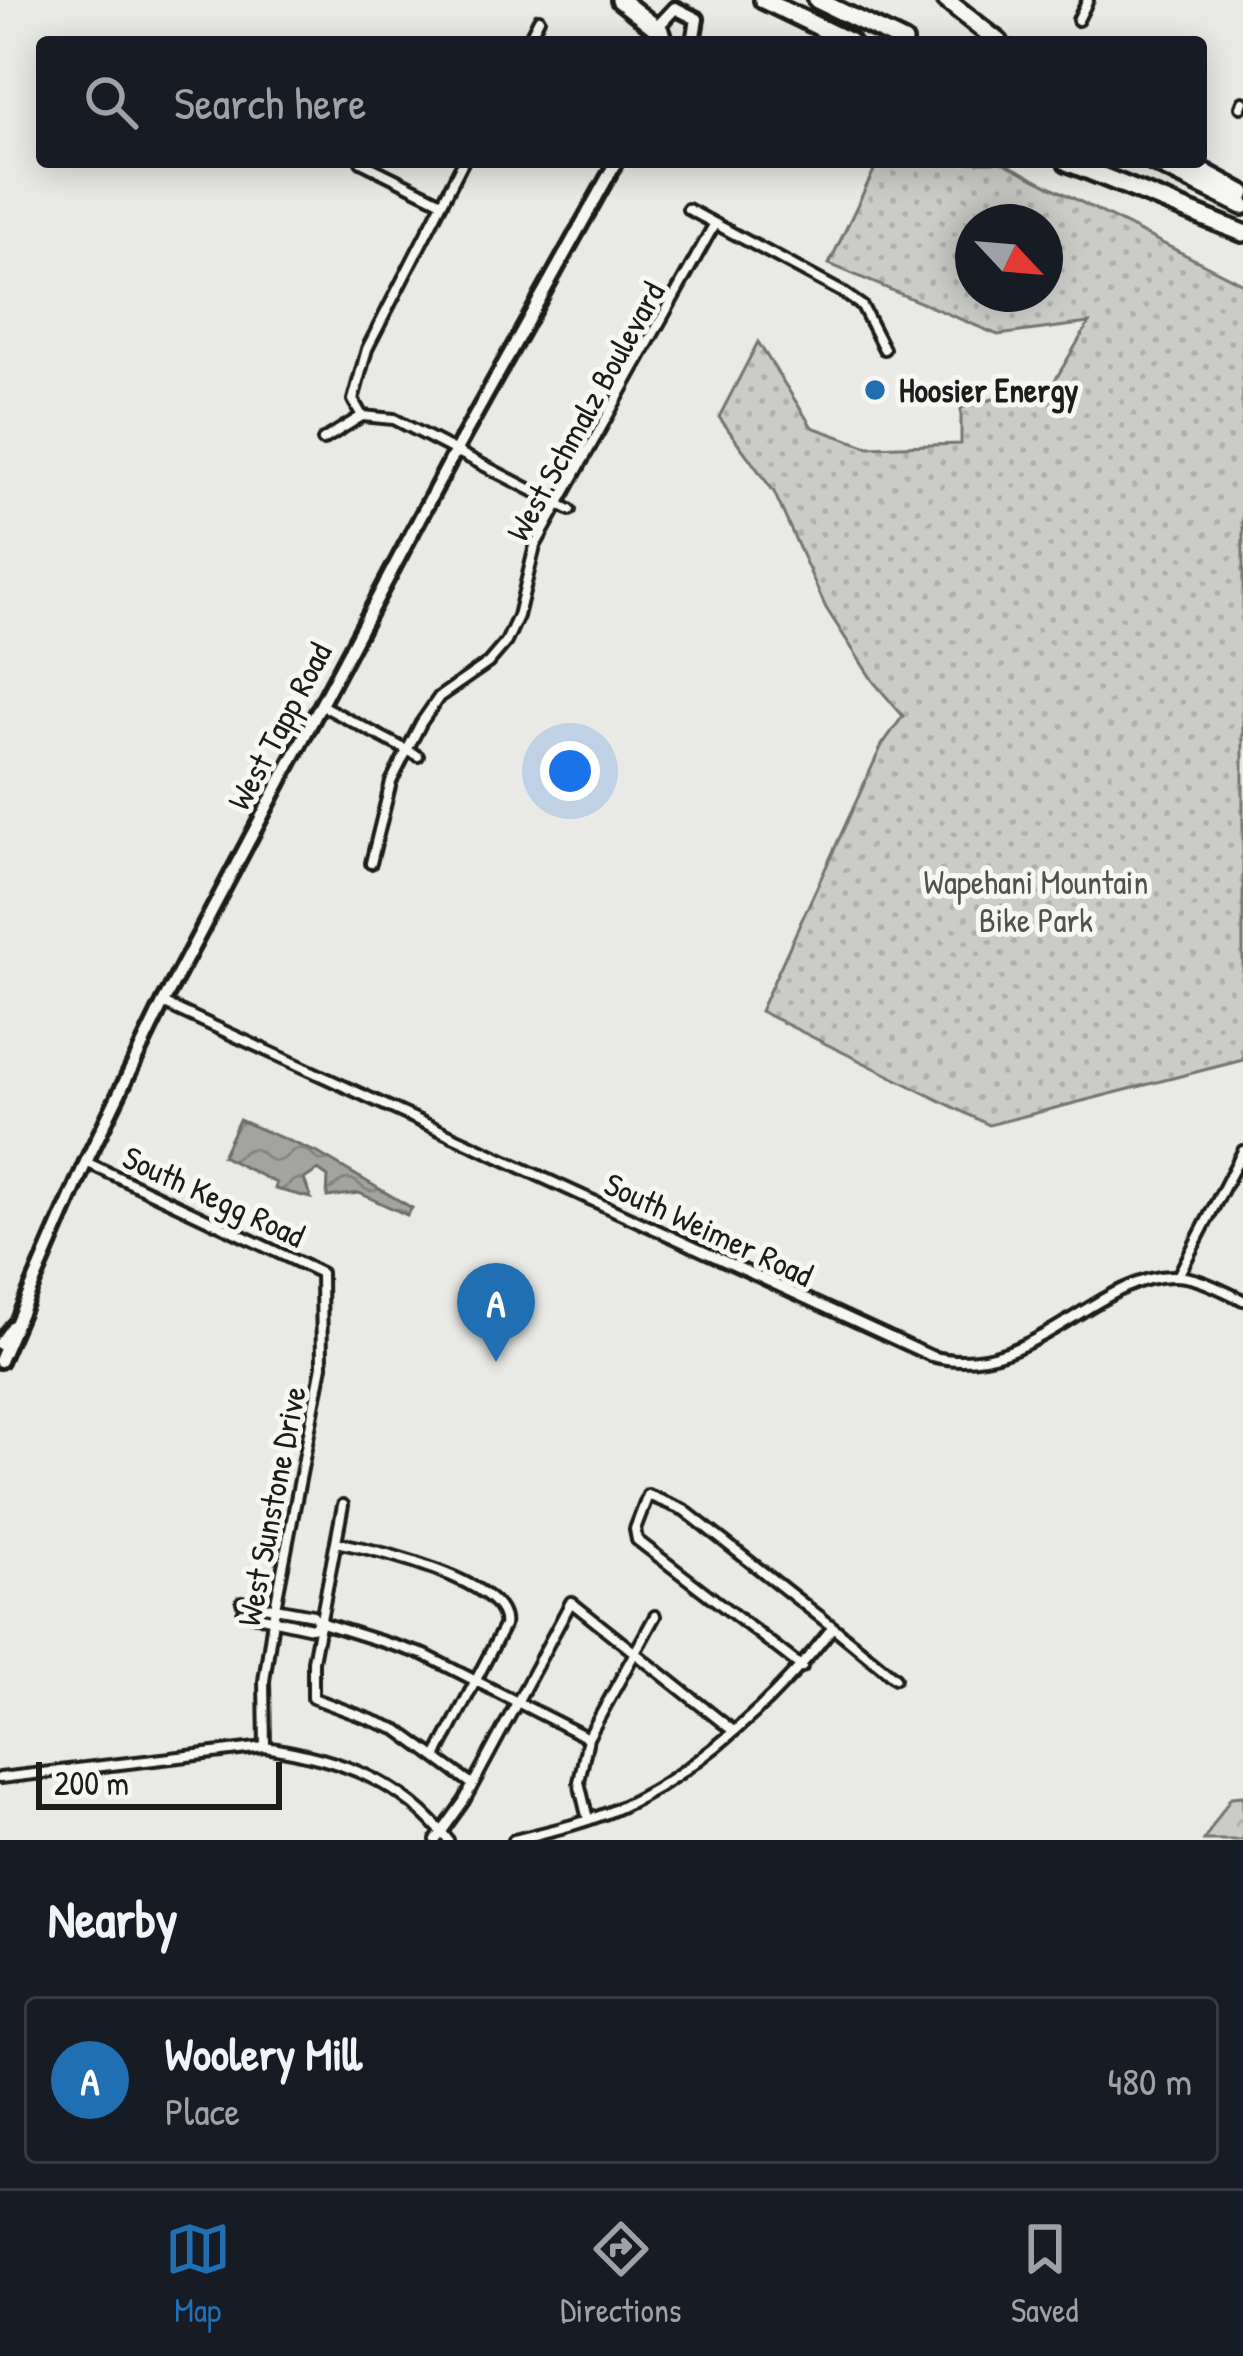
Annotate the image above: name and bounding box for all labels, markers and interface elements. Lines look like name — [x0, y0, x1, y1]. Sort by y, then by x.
search box — [36, 36, 1207, 168]
icon: search — [78, 69, 144, 135]
text: Search here — [174, 72, 366, 133]
north arrow — [955, 204, 1063, 312]
street label: West Schmalz Boulevard — [496, 274, 675, 548]
place label: Hoosier Energy — [899, 368, 1079, 414]
marker: Hoosier Energy — [862, 377, 888, 403]
street label: West Tapp Road — [217, 635, 342, 818]
your location — [540, 741, 600, 801]
park label: Wapehani Mountain Bike Park — [924, 860, 1148, 942]
street label: South Kegg Road — [116, 1135, 312, 1258]
street label: South Weimer Road — [598, 1161, 820, 1297]
pin: A — [457, 1263, 535, 1362]
street label: West Sunstone Drive — [226, 1382, 316, 1630]
scale bar — [36, 1756, 282, 1809]
text: 200 m — [54, 1761, 129, 1805]
text: Nearby — [48, 1884, 178, 1953]
text: Woolery Mill — [165, 2023, 362, 2084]
text: A — [80, 2054, 100, 2107]
text: 480 m — [1108, 2054, 1192, 2107]
text: Place — [165, 2084, 240, 2137]
tab: Map — [165, 2216, 231, 2332]
tab: Directions — [560, 2216, 682, 2332]
tab: Saved — [1011, 2216, 1078, 2332]

